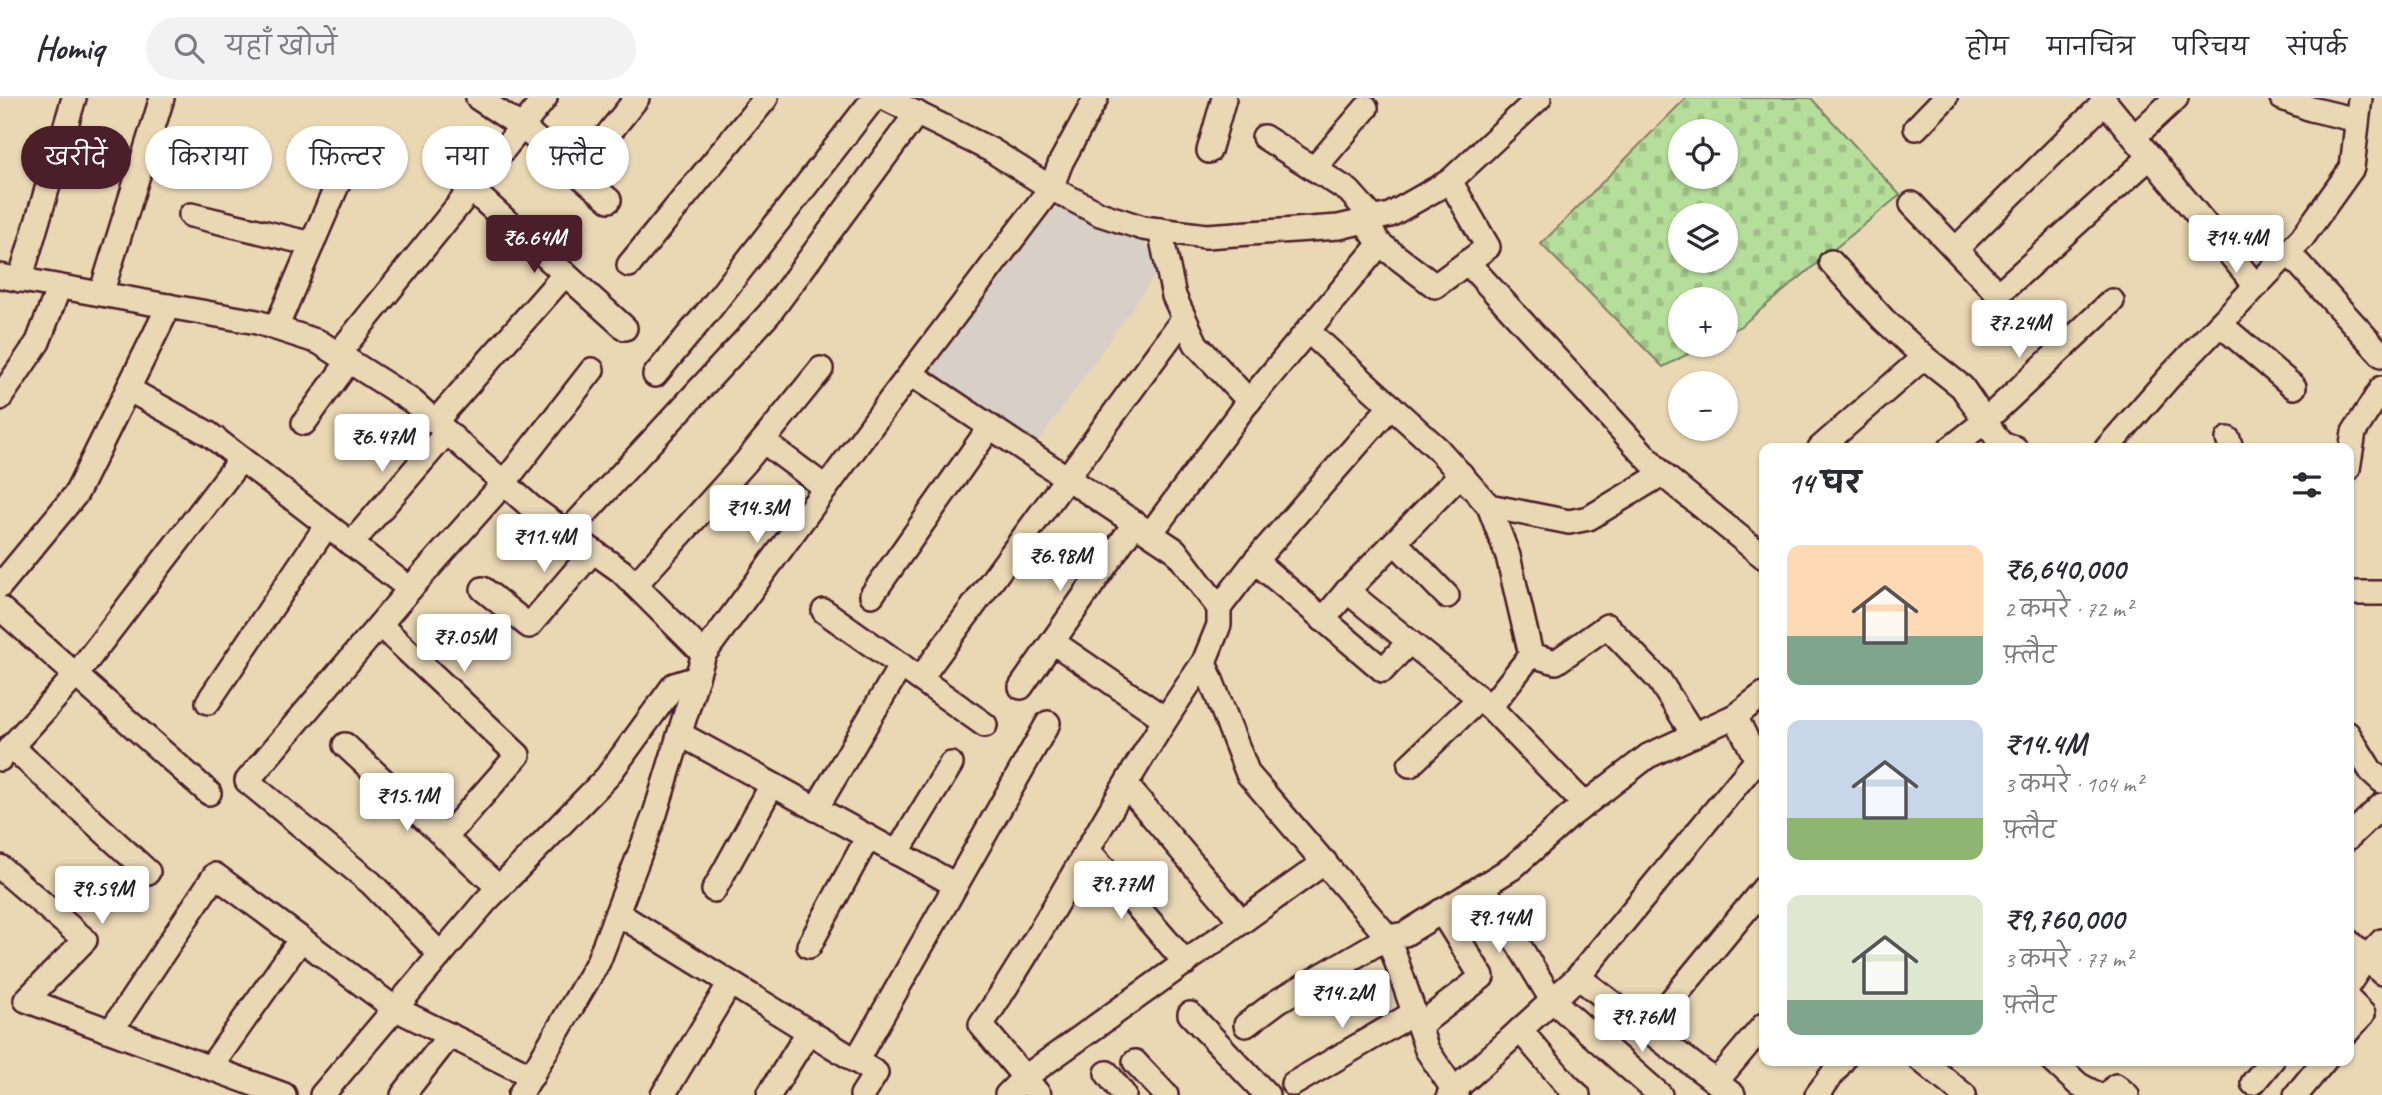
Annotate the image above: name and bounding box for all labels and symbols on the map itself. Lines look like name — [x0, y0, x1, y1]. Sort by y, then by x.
pin: ₹6.64M — [477, 216, 591, 275]
pin: ₹14.4M — [2179, 216, 2293, 275]
pin: ₹7.24M — [1962, 300, 2076, 360]
pin: ₹6.47M — [325, 414, 439, 474]
pin: ₹14.3M — [700, 486, 814, 545]
pin: ₹11.4M — [487, 514, 601, 574]
pin: ₹6.98M — [1003, 533, 1117, 593]
pin: ₹7.05M — [407, 614, 521, 674]
pin: ₹15.1M — [350, 774, 464, 833]
pin: ₹9.77M — [1064, 862, 1178, 921]
pin: ₹9.59M — [45, 866, 159, 926]
pin: ₹9.14M — [1442, 896, 1556, 955]
pin: ₹14.2M — [1285, 970, 1399, 1030]
pin: ₹9.76M — [1585, 995, 1699, 1054]

